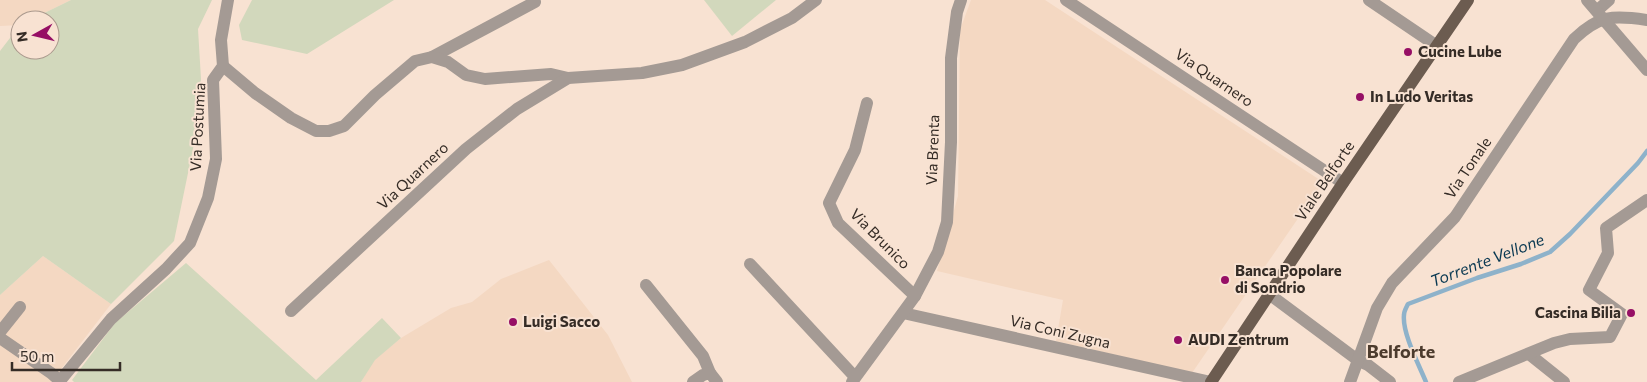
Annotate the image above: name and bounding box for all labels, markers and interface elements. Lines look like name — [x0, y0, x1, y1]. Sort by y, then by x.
north arrow — [10, 10, 60, 60]
text: N — [12, 30, 31, 43]
place label: Cucine Lube — [1418, 42, 1502, 60]
street label: Via Quarnero — [1172, 44, 1257, 110]
marker: Cucine Lube — [1402, 46, 1414, 58]
street label: Via Postumia — [186, 82, 208, 172]
place label: In Ludo Veritas — [1370, 87, 1473, 105]
marker: In Ludo Veritas — [1354, 91, 1366, 103]
street label: Via Brenta — [922, 114, 942, 186]
street label: Via Tonale — [1440, 133, 1494, 202]
street label: Viale Belforte — [1291, 137, 1358, 224]
street label: Via Quarnero — [373, 138, 452, 213]
street label: Via Brunico — [847, 204, 915, 272]
water label: Torrente Vellone — [1427, 229, 1547, 290]
place label: Banca Popolare di Sondrio — [1235, 261, 1342, 296]
marker: Banca Popolare di Sondrio — [1219, 274, 1231, 286]
place label: Cascina Bilia — [1535, 303, 1621, 321]
marker: Cascina Bilia — [1625, 307, 1637, 319]
street label: Via Coni Zugna — [1008, 311, 1112, 351]
place label: Luigi Sacco — [523, 312, 600, 330]
marker: Luigi Sacco — [507, 316, 519, 328]
place label: AUDI Zentrum — [1188, 330, 1289, 348]
marker: AUDI Zentrum — [1172, 334, 1184, 346]
scale bar — [12, 340, 120, 372]
district label: Belforte — [1367, 340, 1435, 362]
text: 50 m — [20, 347, 54, 365]

